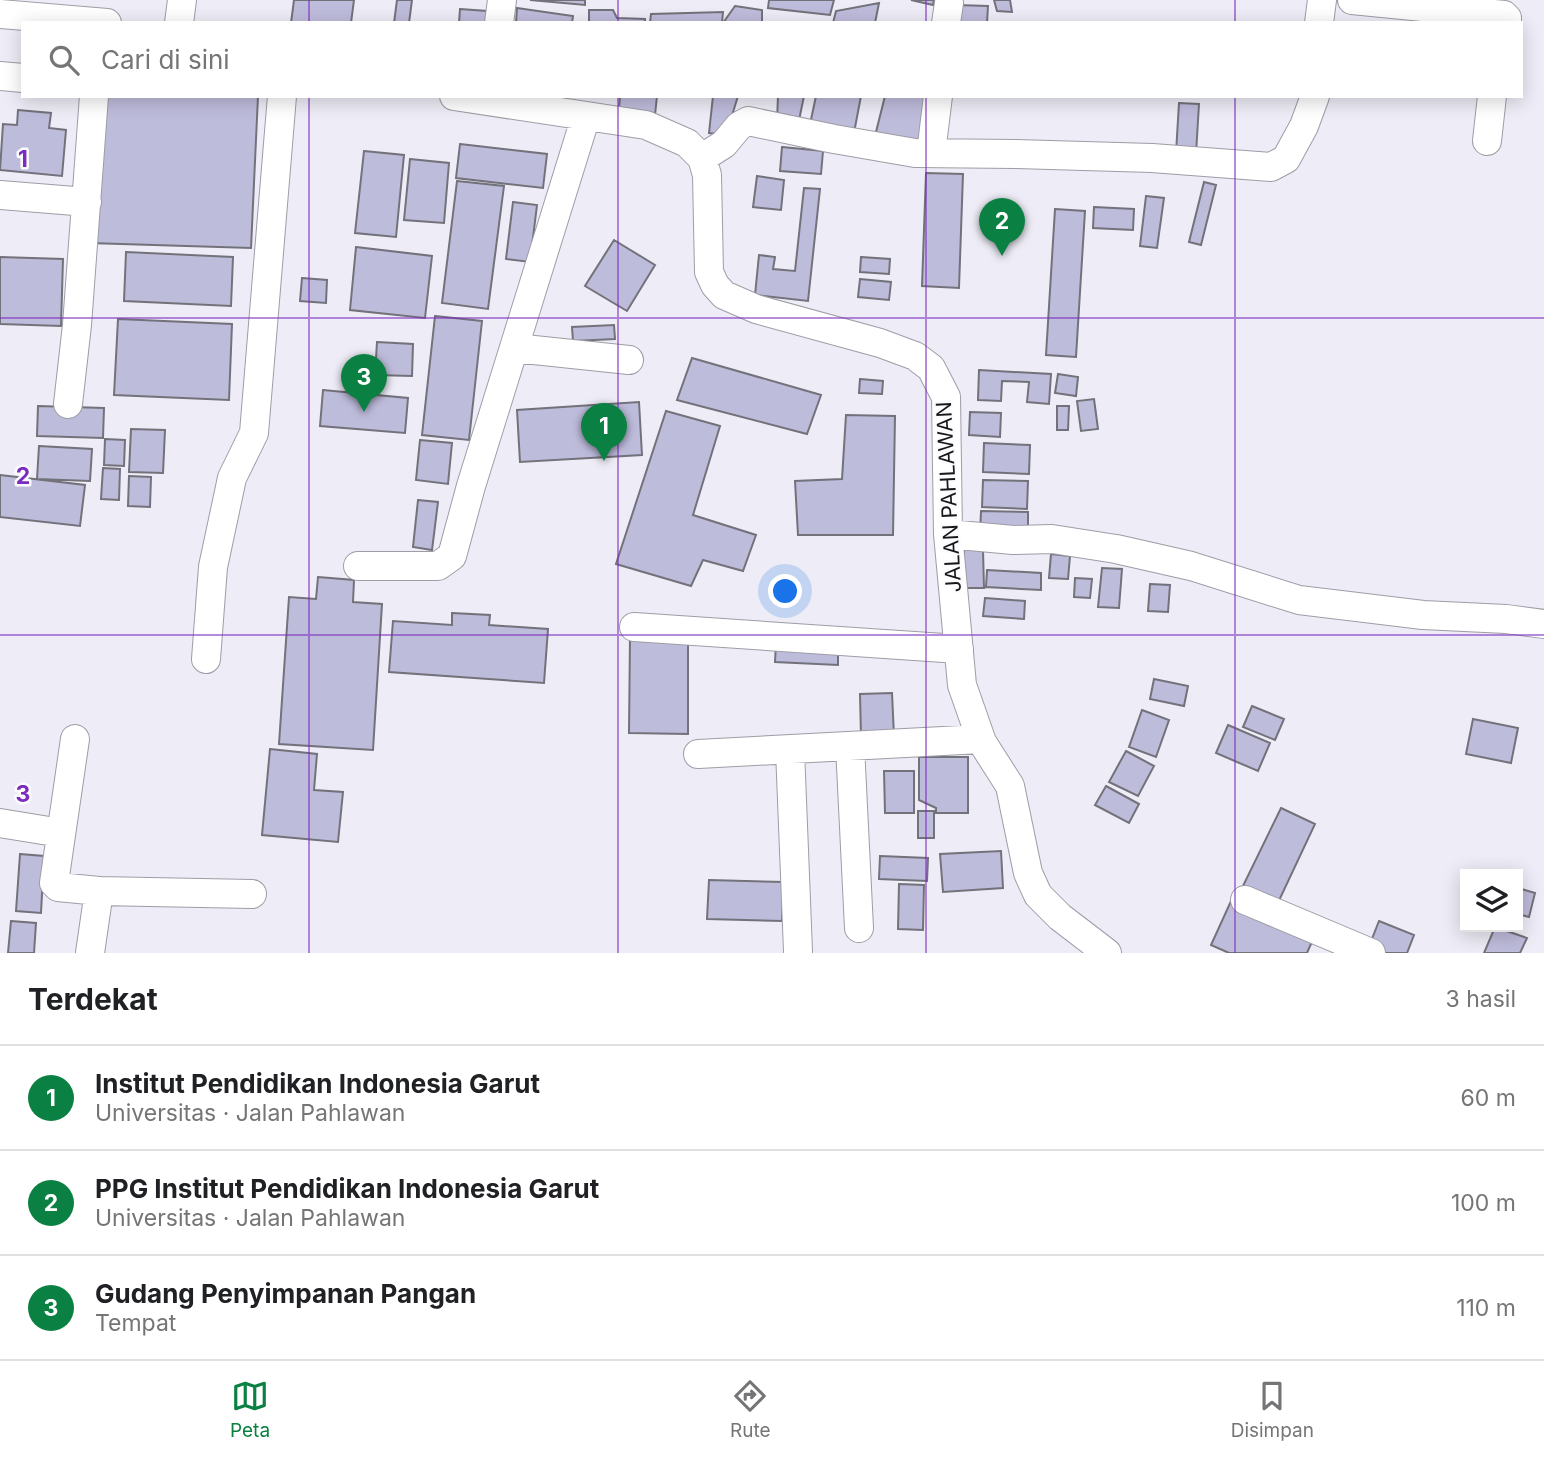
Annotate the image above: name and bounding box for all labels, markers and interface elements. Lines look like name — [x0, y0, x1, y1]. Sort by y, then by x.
search box — [21, 21, 1523, 98]
icon: search — [45, 41, 83, 79]
text: Cari di sini — [101, 44, 230, 75]
text: 1 — [18, 145, 28, 173]
pin: 2 — [979, 198, 1025, 256]
pin: 3 — [341, 354, 387, 412]
street label: JALAN PAHLAWAN — [931, 401, 966, 593]
pin: 1 — [581, 403, 627, 461]
text: 2 — [16, 462, 30, 490]
your location — [768, 574, 802, 608]
text: 3 — [16, 780, 30, 808]
map controls — [1460, 869, 1523, 932]
button: layers — [1460, 869, 1523, 932]
text: Terdekat — [28, 981, 158, 1017]
text: 3 hasil — [1446, 985, 1516, 1013]
text: Institut Pendidikan Indonesia Garut — [95, 1068, 540, 1099]
text: 1 — [46, 1084, 56, 1112]
text: 60 m — [1461, 1084, 1516, 1112]
text: Universitas · Jalan Pahlawan — [95, 1099, 405, 1127]
text: PPG Institut Pendidikan Indonesia Garut — [95, 1173, 599, 1204]
text: 2 — [44, 1189, 58, 1217]
text: 100 m — [1451, 1189, 1516, 1217]
text: Universitas · Jalan Pahlawan — [95, 1204, 405, 1232]
text: Gudang Penyimpanan Pangan — [95, 1278, 476, 1309]
text: 3 — [44, 1294, 58, 1322]
text: 110 m — [1456, 1294, 1516, 1322]
text: Tempat — [95, 1309, 176, 1337]
tab: Peta — [230, 1377, 270, 1442]
tab: Rute — [730, 1377, 771, 1442]
tab: Disimpan — [1231, 1377, 1314, 1442]

